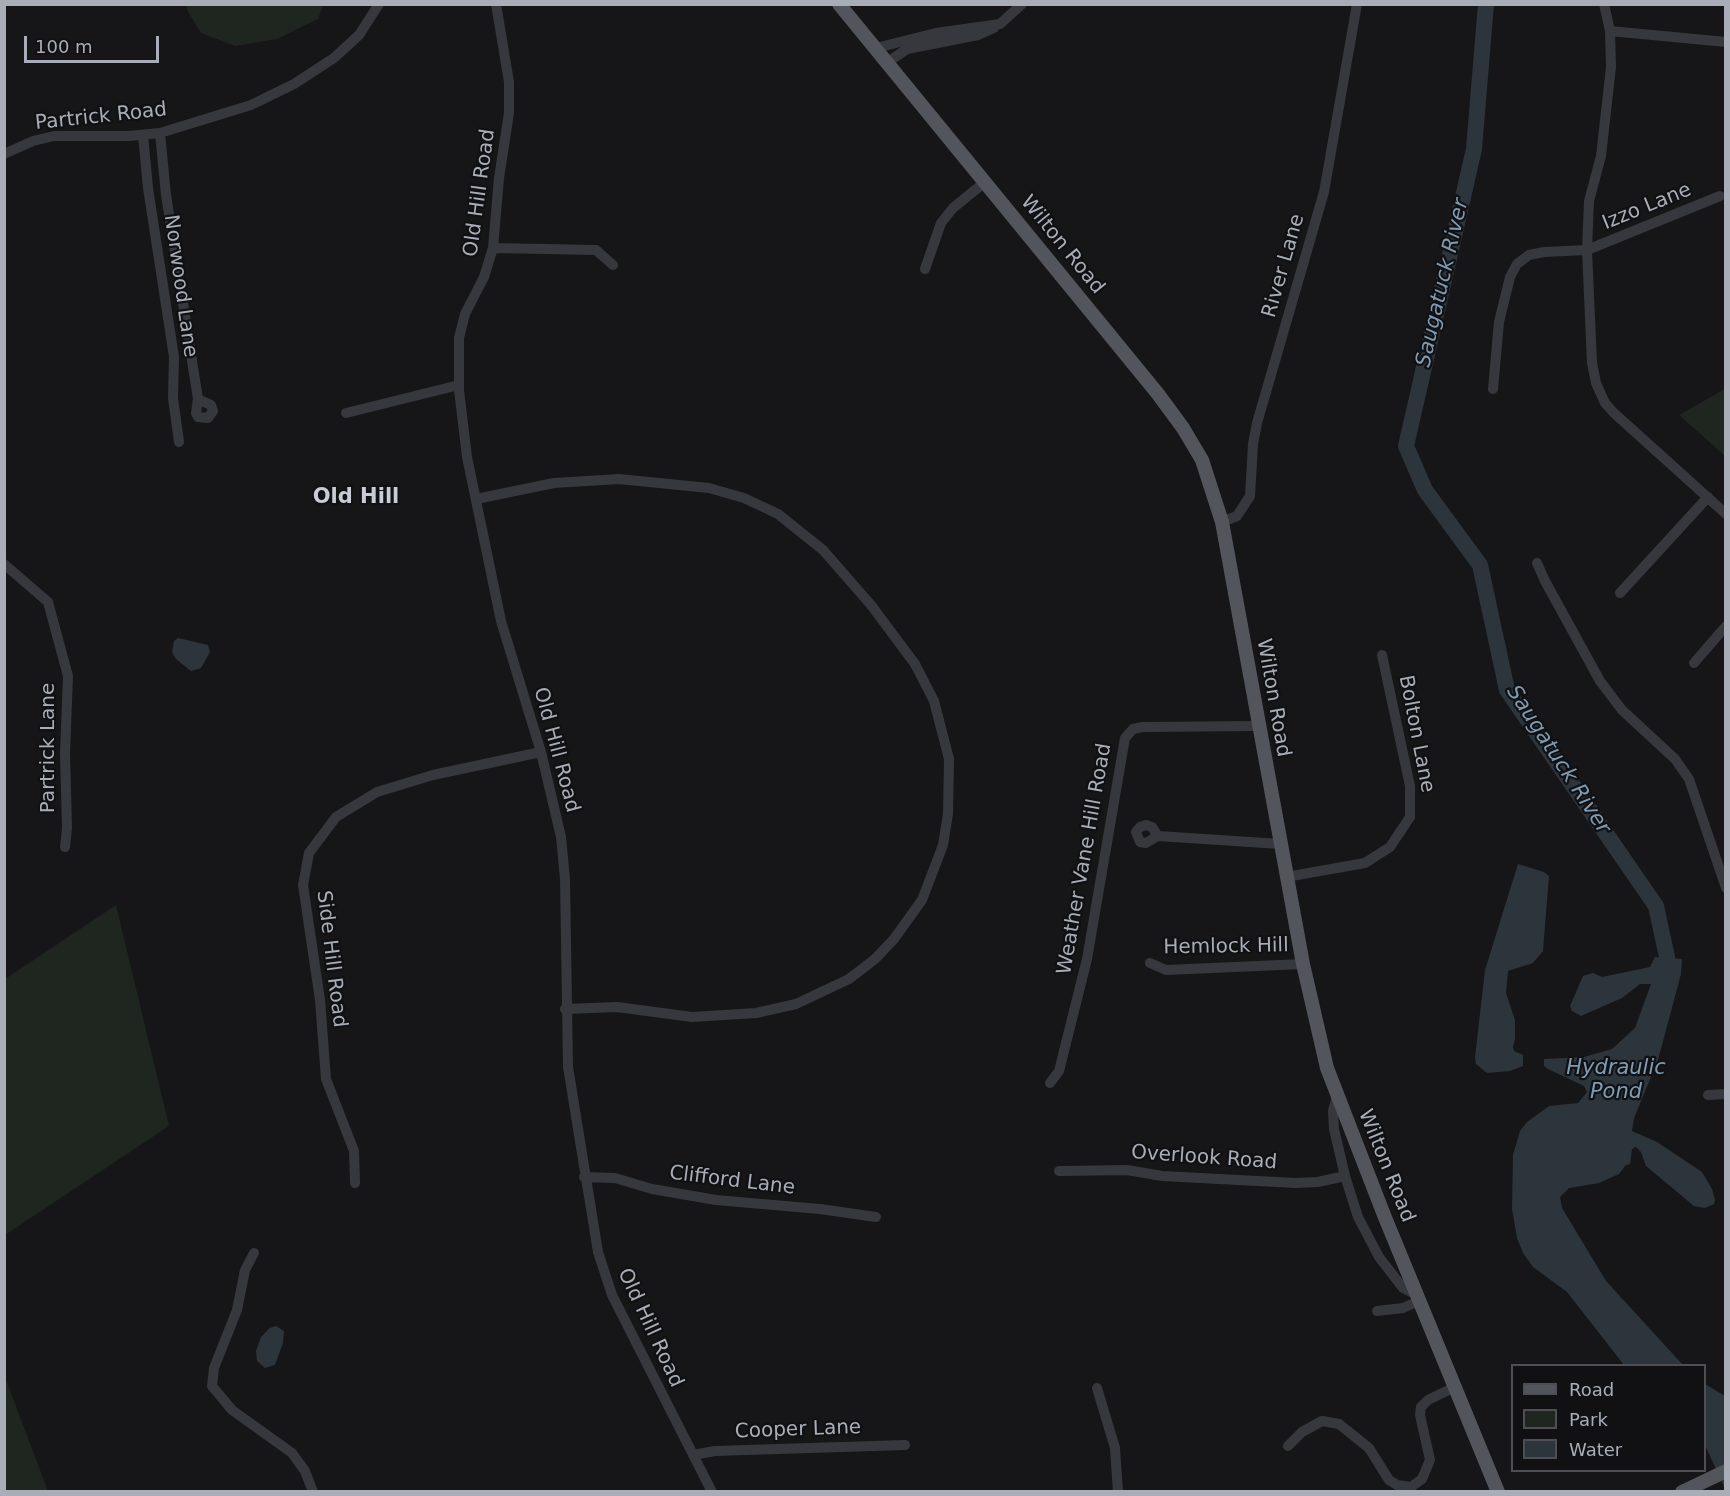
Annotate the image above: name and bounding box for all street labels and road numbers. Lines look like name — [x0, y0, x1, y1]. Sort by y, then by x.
street label: Partrick Road — [34, 98, 168, 136]
street label: Old Hill Road — [459, 128, 501, 258]
street label: Izzo Lane — [1599, 178, 1695, 236]
street label: Wilton Road — [1015, 191, 1109, 299]
street label: River Lane — [1258, 211, 1310, 321]
street label: Norwood Lane — [158, 213, 202, 359]
street label: Wilton Road — [1251, 637, 1295, 759]
street label: Bolton Lane — [1393, 673, 1439, 795]
street label: Partrick Lane — [37, 683, 61, 813]
street label: Old Hill Road — [528, 685, 584, 815]
street label: Weather Vane Hill Road — [1053, 741, 1117, 977]
street label: Side Hill Road — [311, 889, 351, 1029]
street label: Hemlock Hill — [1163, 934, 1289, 960]
street label: Wilton Road — [1352, 1106, 1420, 1226]
street label: Overlook Road — [1130, 1141, 1278, 1175]
street label: Clifford Lane — [668, 1161, 796, 1201]
street label: Old Hill Road — [612, 1265, 688, 1391]
street label: Cooper Lane — [734, 1416, 862, 1444]

